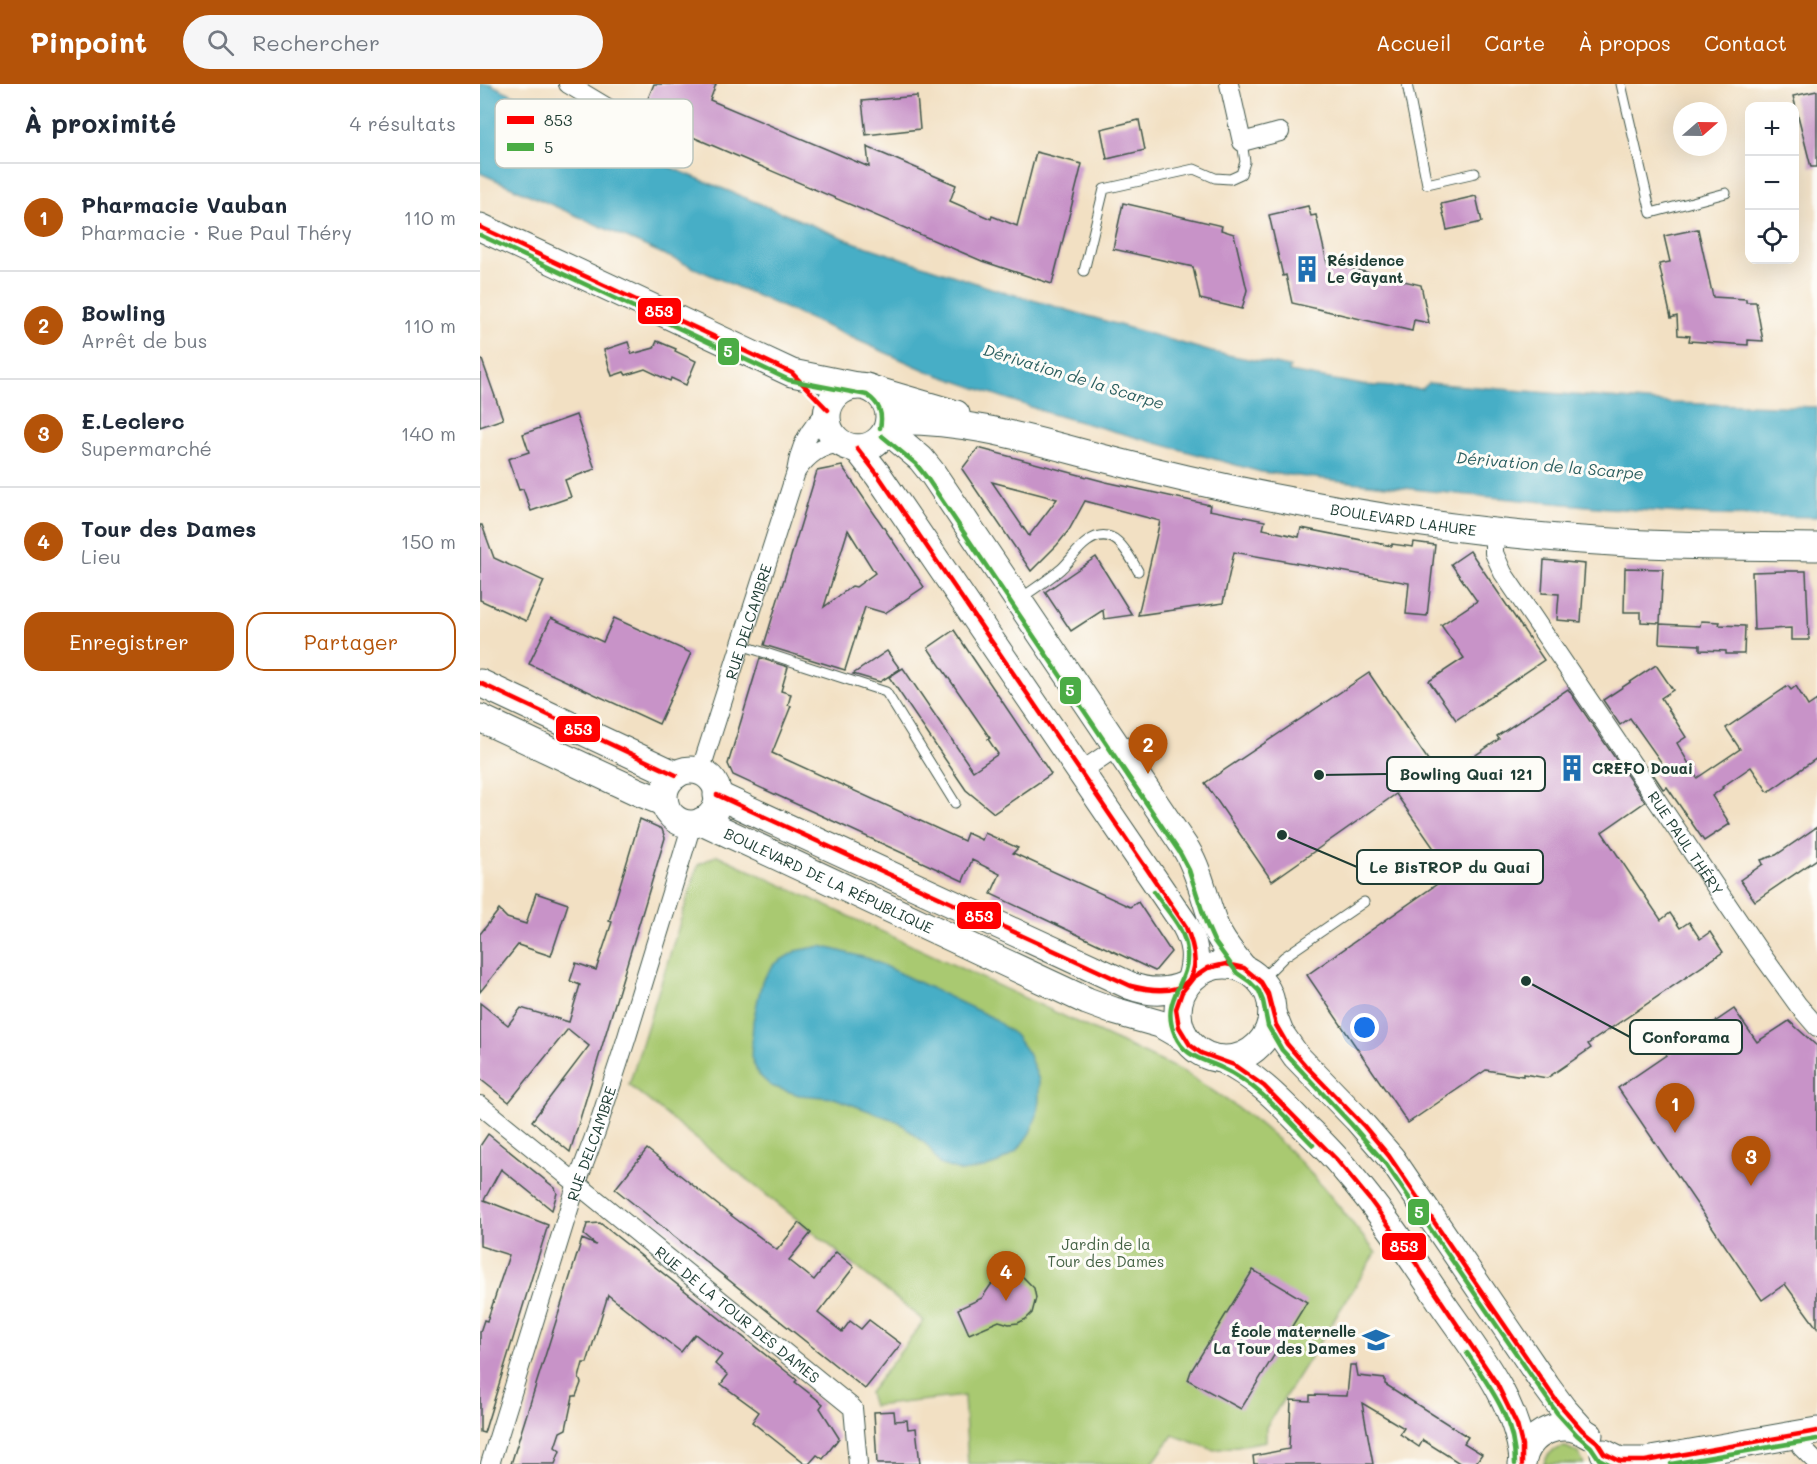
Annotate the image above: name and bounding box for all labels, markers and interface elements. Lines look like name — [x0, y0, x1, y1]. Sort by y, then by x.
search box — [183, 15, 603, 69]
text: Pinpoint — [30, 24, 147, 60]
icon: search — [204, 26, 237, 59]
text: Rechercher — [252, 28, 380, 57]
text: Accueil — [1376, 29, 1451, 56]
text: Carte — [1484, 29, 1545, 56]
text: À propos — [1578, 29, 1671, 56]
text: Contact — [1704, 29, 1787, 56]
legend — [495, 99, 693, 168]
north arrow — [1673, 102, 1727, 156]
map controls — [1745, 102, 1799, 264]
button: + — [1745, 102, 1799, 156]
text: À proximité — [24, 106, 176, 140]
text: 853 — [544, 109, 572, 130]
text: 4 résultats — [350, 110, 456, 136]
text: 5 — [544, 136, 553, 157]
button: − — [1745, 156, 1799, 210]
text: Pharmacie Vauban — [81, 190, 287, 219]
text: 1 — [39, 204, 48, 230]
text: 110 m — [403, 204, 456, 230]
button: locate — [1745, 210, 1799, 264]
text: Pharmacie · Rue Paul Théry — [81, 219, 352, 245]
place label: Résidence Le Gayant — [1327, 250, 1404, 287]
building icon: Résidence Le Gayant — [1292, 254, 1322, 284]
line badge: 853 — [637, 297, 682, 325]
text: Bowling — [81, 298, 165, 327]
text: 853 — [645, 300, 674, 321]
text: 2 — [38, 312, 49, 338]
text: 110 m — [403, 312, 456, 338]
text: Arrêt de bus — [81, 327, 207, 353]
line badge: 5 — [717, 337, 740, 366]
water label: Dérivation de la Scarpe — [981, 338, 1167, 414]
text: 5 — [723, 340, 733, 361]
text: E.Leclerc — [81, 406, 185, 435]
text: 3 — [38, 420, 50, 446]
text: 140 m — [401, 420, 456, 446]
text: Supermarché — [81, 435, 212, 461]
water label: Dérivation de la Scarpe — [1455, 446, 1645, 484]
street label: BOULEVARD LAHURE — [1329, 498, 1478, 540]
text: Tour des Dames — [81, 514, 256, 543]
text: 4 — [37, 528, 50, 554]
text: 150 m — [401, 528, 456, 554]
text: Lieu — [81, 543, 121, 569]
street label: RUE DELCAMBRE — [720, 561, 776, 682]
button: Enregistrer — [24, 612, 234, 671]
button: Partager — [246, 612, 456, 671]
line badge: 5 — [1059, 676, 1082, 705]
text: 5 — [1065, 679, 1075, 700]
line badge: 853 — [555, 715, 601, 743]
text: 853 — [564, 718, 593, 739]
pin: 2 — [1128, 724, 1168, 774]
building icon: CREFO Douai — [1557, 753, 1587, 783]
callout: Bowling Quai 121 — [1387, 757, 1545, 791]
place label: CREFO Douai — [1592, 758, 1693, 778]
text: Bowling Quai 121 — [1399, 763, 1533, 784]
street label: RUE PAUL THÉRY — [1644, 787, 1728, 899]
street label: BOULEVARD DE LA RÉPUBLIQUE — [721, 823, 937, 938]
callout: Le BisTROP du Quai — [1357, 850, 1543, 884]
text: Le BisTROP du Quai — [1369, 856, 1531, 877]
line badge: 853 — [956, 901, 1002, 930]
text: 853 — [965, 905, 994, 926]
your location — [1350, 1013, 1379, 1042]
callout: Conforama — [1630, 1020, 1742, 1054]
text: Conforama — [1642, 1026, 1730, 1047]
street label: RUE DELCAMBRE — [562, 1083, 620, 1204]
pin: 1 — [1656, 1084, 1694, 1133]
pin: 3 — [1732, 1136, 1770, 1186]
line badge: 5 — [1407, 1198, 1430, 1226]
text: 5 — [1414, 1201, 1424, 1222]
line badge: 853 — [1381, 1232, 1427, 1261]
park label: Jardin de la Tour des Dames — [1048, 1234, 1164, 1271]
text: 853 — [1390, 1235, 1419, 1256]
street label: RUE DE LA TOUR DES DAMES — [651, 1241, 824, 1387]
pin: 4 — [986, 1252, 1026, 1301]
place label: École maternelle La Tour des Dames — [1213, 1321, 1356, 1358]
school or university icon: École maternelle La Tour des Dames — [1361, 1325, 1391, 1355]

